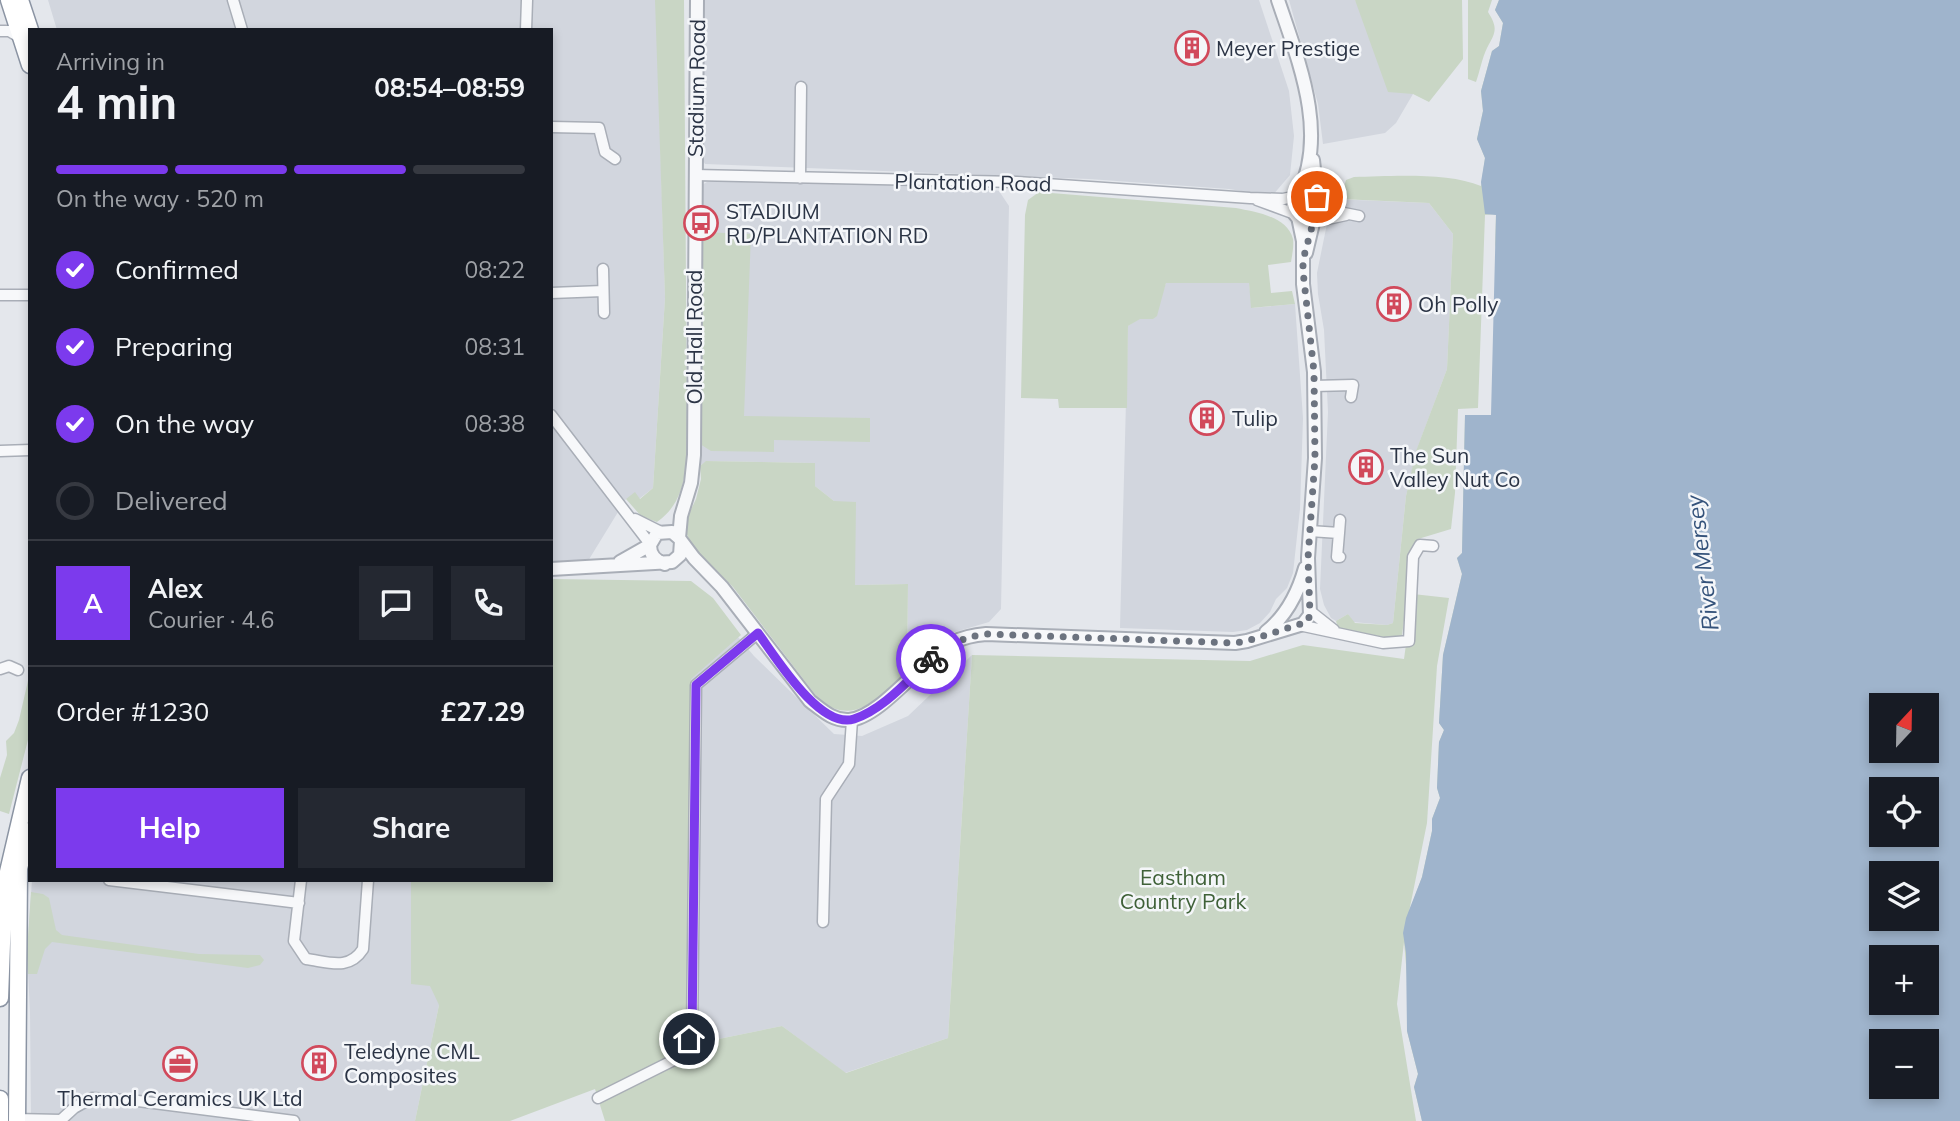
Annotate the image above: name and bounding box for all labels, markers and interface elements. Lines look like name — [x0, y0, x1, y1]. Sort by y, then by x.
street label: Stadium Road — [682, 19, 710, 157]
building icon: Meyer Prestige — [1173, 29, 1211, 67]
place label: Meyer Prestige — [1216, 35, 1360, 61]
text: Arriving in — [56, 47, 165, 76]
text: 08:54–08:59 — [374, 71, 525, 104]
text: 4 min — [56, 73, 177, 131]
pin — [1287, 167, 1347, 227]
street label: Plantation Road — [894, 168, 1052, 196]
icon: bag — [1298, 178, 1336, 216]
text: On the way · 520 m — [56, 184, 264, 213]
place label: STADIUM RD/PLANTATION RD — [726, 198, 928, 248]
bus stop icon: STADIUM RD/PLANTATION RD — [682, 204, 720, 242]
icon: check — [56, 251, 94, 289]
text: Confirmed — [115, 253, 239, 286]
text: 08:22 — [465, 255, 525, 284]
street label: Old Hall Road — [681, 270, 707, 404]
building icon: Oh Polly — [1375, 285, 1413, 323]
place label: Oh Polly — [1418, 291, 1498, 317]
icon: check — [56, 328, 94, 366]
text: Preparing — [115, 330, 233, 363]
text: 08:31 — [465, 332, 525, 361]
building icon: Tulip — [1188, 399, 1226, 437]
icon: check — [56, 405, 94, 443]
place label: Tulip — [1232, 405, 1278, 431]
text: On the way — [115, 407, 254, 440]
text: 08:38 — [465, 409, 525, 438]
place label: The Sun Valley Nut Co — [1390, 442, 1520, 492]
building icon: The Sun Valley Nut Co — [1347, 448, 1385, 486]
text: Delivered — [115, 484, 228, 517]
water label: River Mersey — [1679, 493, 1725, 633]
button: chat — [359, 566, 433, 640]
button: phone — [451, 566, 525, 640]
text: Alex — [148, 572, 203, 605]
text: A — [83, 587, 103, 620]
text: Courier · 4.6 — [148, 605, 274, 634]
courier — [896, 624, 966, 694]
icon: bike — [912, 640, 950, 678]
north arrow — [1869, 693, 1939, 763]
map controls — [1869, 693, 1939, 1099]
text: Order #1230 — [56, 695, 209, 728]
text: £27.29 — [441, 695, 525, 728]
button: locate — [1869, 777, 1939, 847]
button: Help — [56, 788, 284, 868]
button: Share — [298, 788, 525, 868]
button: layers — [1869, 861, 1939, 931]
park label: Eastham Country Park — [1120, 864, 1246, 914]
button: + — [1869, 945, 1939, 1015]
pin — [659, 1009, 719, 1069]
icon: home — [670, 1020, 708, 1058]
button: − — [1869, 1029, 1939, 1099]
place label: Teledyne CML Composites — [344, 1038, 480, 1088]
building icon: Teledyne CML Composites — [300, 1044, 338, 1082]
office icon: Thermal Ceramics UK Ltd — [161, 1045, 199, 1083]
place label: Thermal Ceramics UK Ltd — [57, 1085, 303, 1111]

